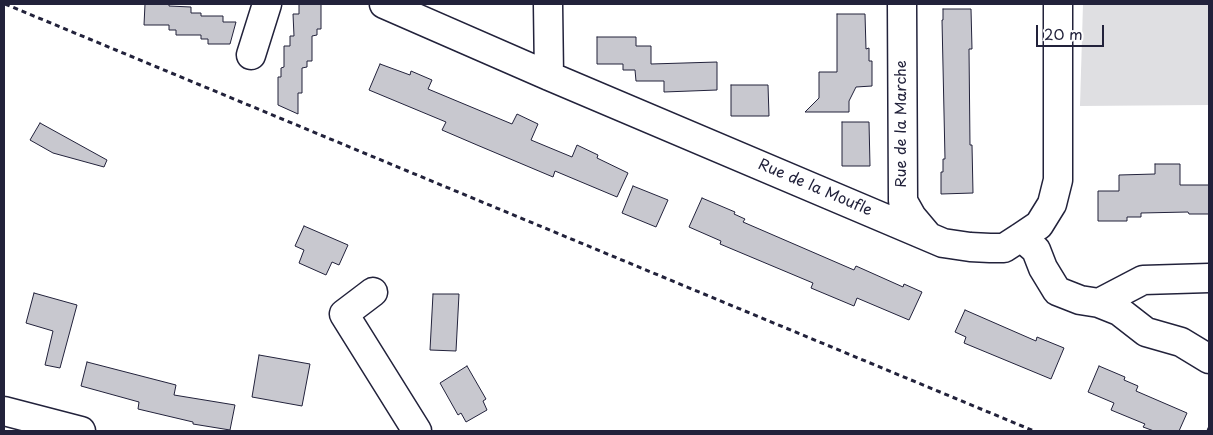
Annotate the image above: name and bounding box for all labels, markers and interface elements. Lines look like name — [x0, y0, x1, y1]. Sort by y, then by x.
scale bar — [1038, 15, 1106, 47]
text: 20 m — [1044, 22, 1083, 45]
street label: Rue de la Marche — [893, 60, 911, 188]
street label: Rue de la Moufle — [755, 156, 875, 220]

